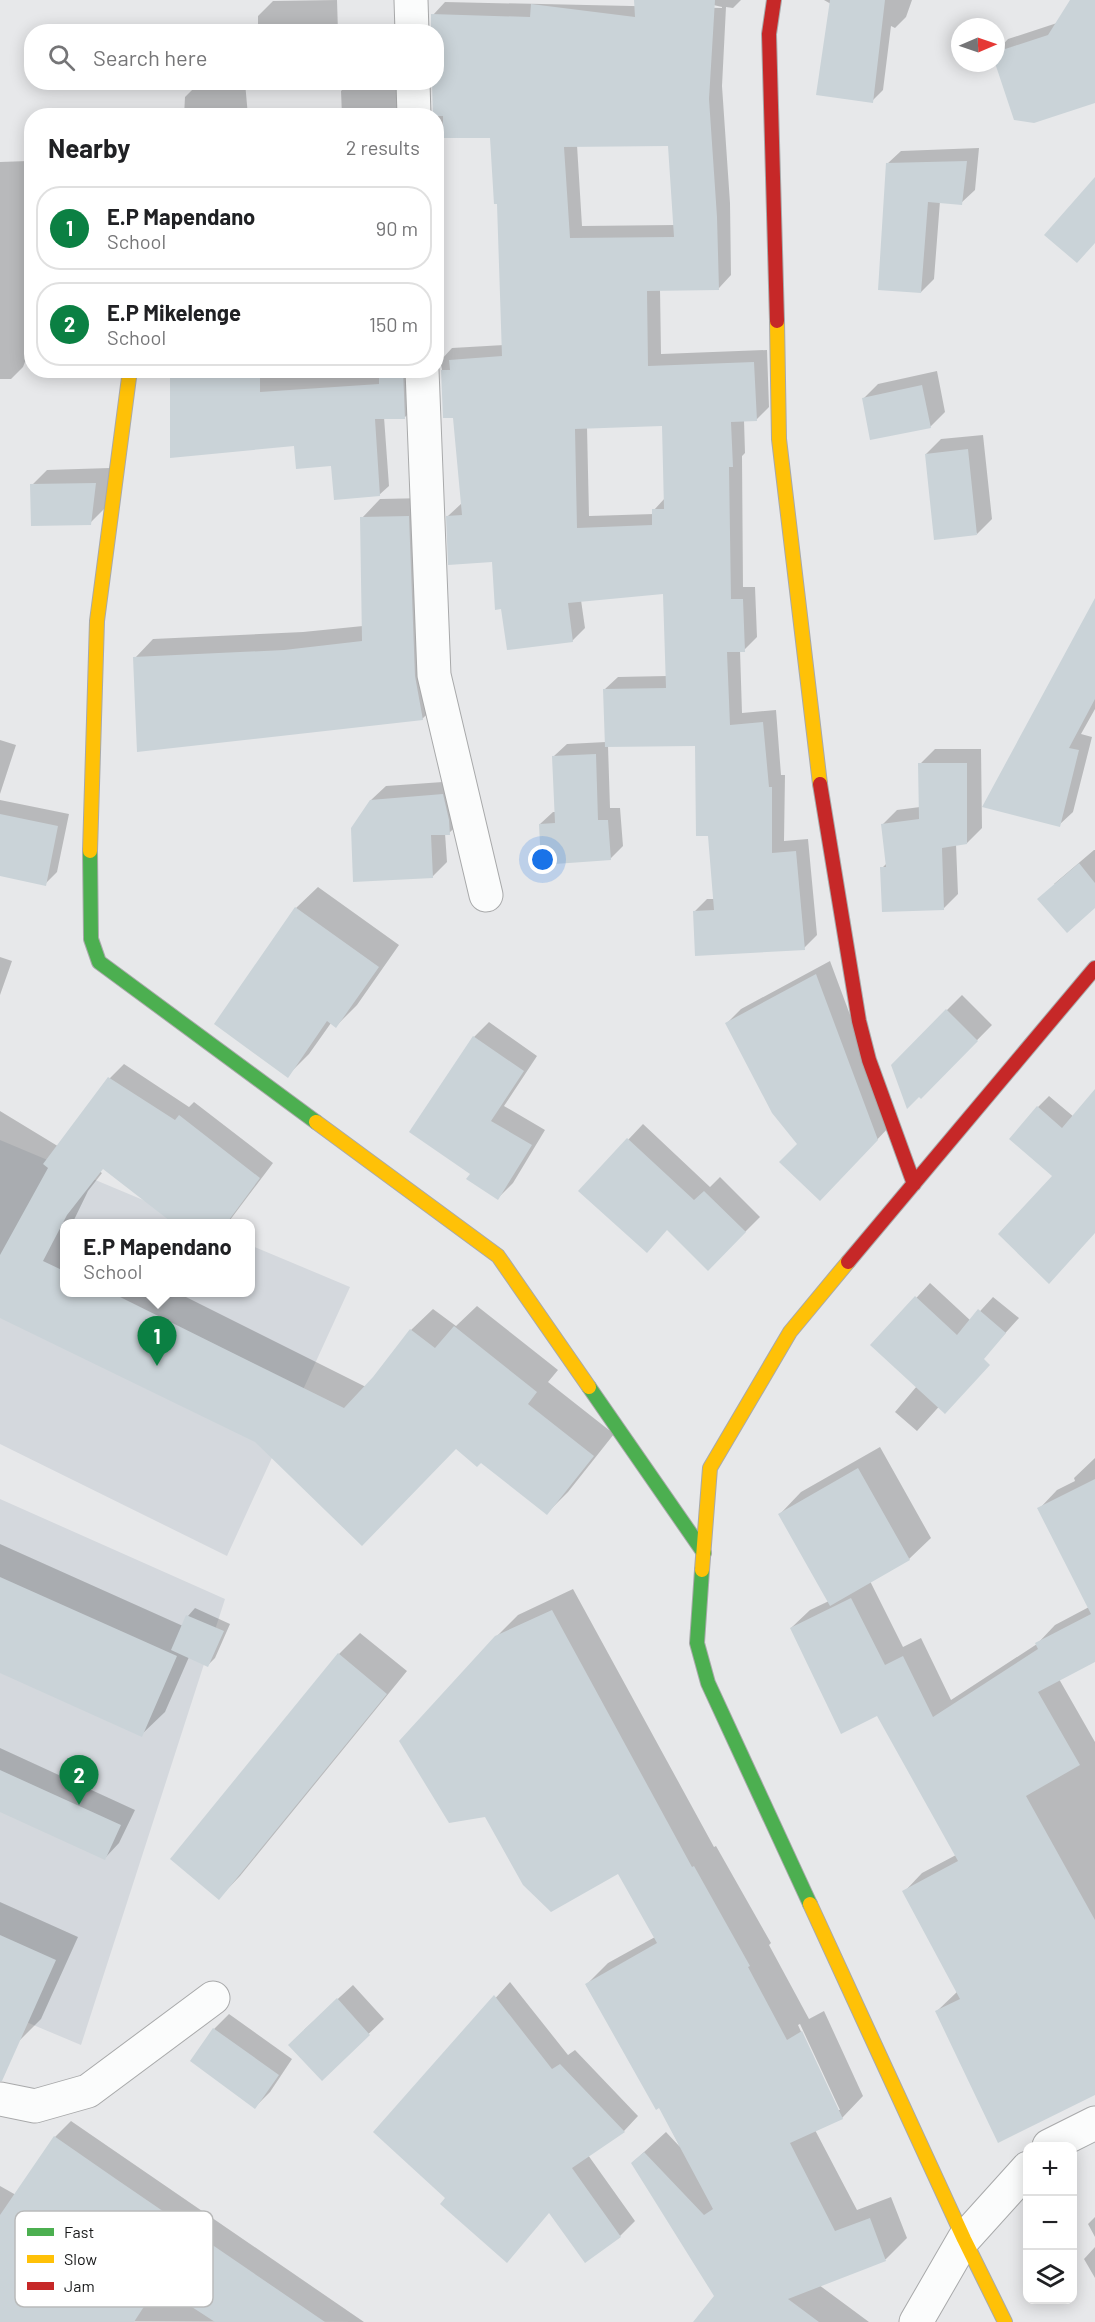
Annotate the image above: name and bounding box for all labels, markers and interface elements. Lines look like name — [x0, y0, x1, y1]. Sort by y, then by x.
north arrow — [951, 18, 1005, 72]
search box — [24, 24, 444, 90]
icon: search — [45, 41, 78, 74]
text: Search here — [93, 44, 207, 70]
text: Nearby — [48, 132, 130, 163]
text: 2 results — [346, 135, 420, 159]
text: E.P Mapendano — [107, 203, 255, 229]
text: 1 — [66, 216, 73, 240]
text: 90 m — [376, 216, 418, 240]
text: School — [107, 229, 166, 253]
text: E.P Mikelenge — [107, 299, 241, 325]
text: 2 — [64, 312, 75, 336]
text: 150 m — [369, 312, 418, 336]
text: School — [107, 325, 166, 349]
your location — [528, 845, 557, 874]
popup — [60, 1219, 255, 1297]
text: E.P Mapendano — [83, 1233, 232, 1259]
text: School — [83, 1259, 142, 1283]
pin: 1 — [138, 1316, 176, 1366]
pin: 2 — [60, 1756, 98, 1805]
map controls — [1023, 2142, 1077, 2304]
button: + — [1023, 2142, 1077, 2196]
button: − — [1023, 2196, 1077, 2250]
legend — [15, 2211, 213, 2307]
text: Fast — [64, 2222, 94, 2241]
text: Slow — [64, 2249, 97, 2268]
button: layers — [1023, 2250, 1077, 2304]
text: Jam — [64, 2276, 95, 2295]

